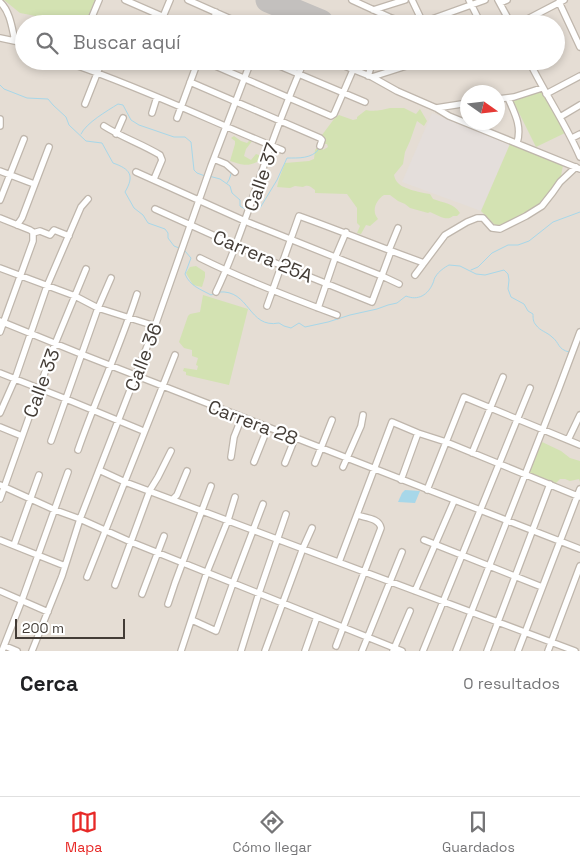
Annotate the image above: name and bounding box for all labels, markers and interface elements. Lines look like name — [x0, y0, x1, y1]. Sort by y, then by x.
search box — [15, 15, 565, 70]
icon: search — [33, 29, 61, 57]
text: Buscar aquí — [73, 30, 181, 55]
north arrow — [460, 85, 505, 130]
street label: Calle 37 — [238, 139, 285, 215]
street label: Carrera 25A — [209, 224, 316, 289]
street label: Calle 36 — [119, 319, 168, 395]
street label: Calle 33 — [17, 345, 65, 421]
street label: Carrera 28 — [204, 394, 301, 451]
scale bar — [15, 616, 125, 639]
text: 200 m — [22, 619, 64, 637]
text: Cerca — [20, 670, 78, 697]
text: 0 resultados — [463, 673, 560, 694]
tab: Mapa — [65, 808, 102, 856]
tab: Cómo llegar — [232, 808, 312, 856]
tab: Guardados — [442, 808, 515, 856]

